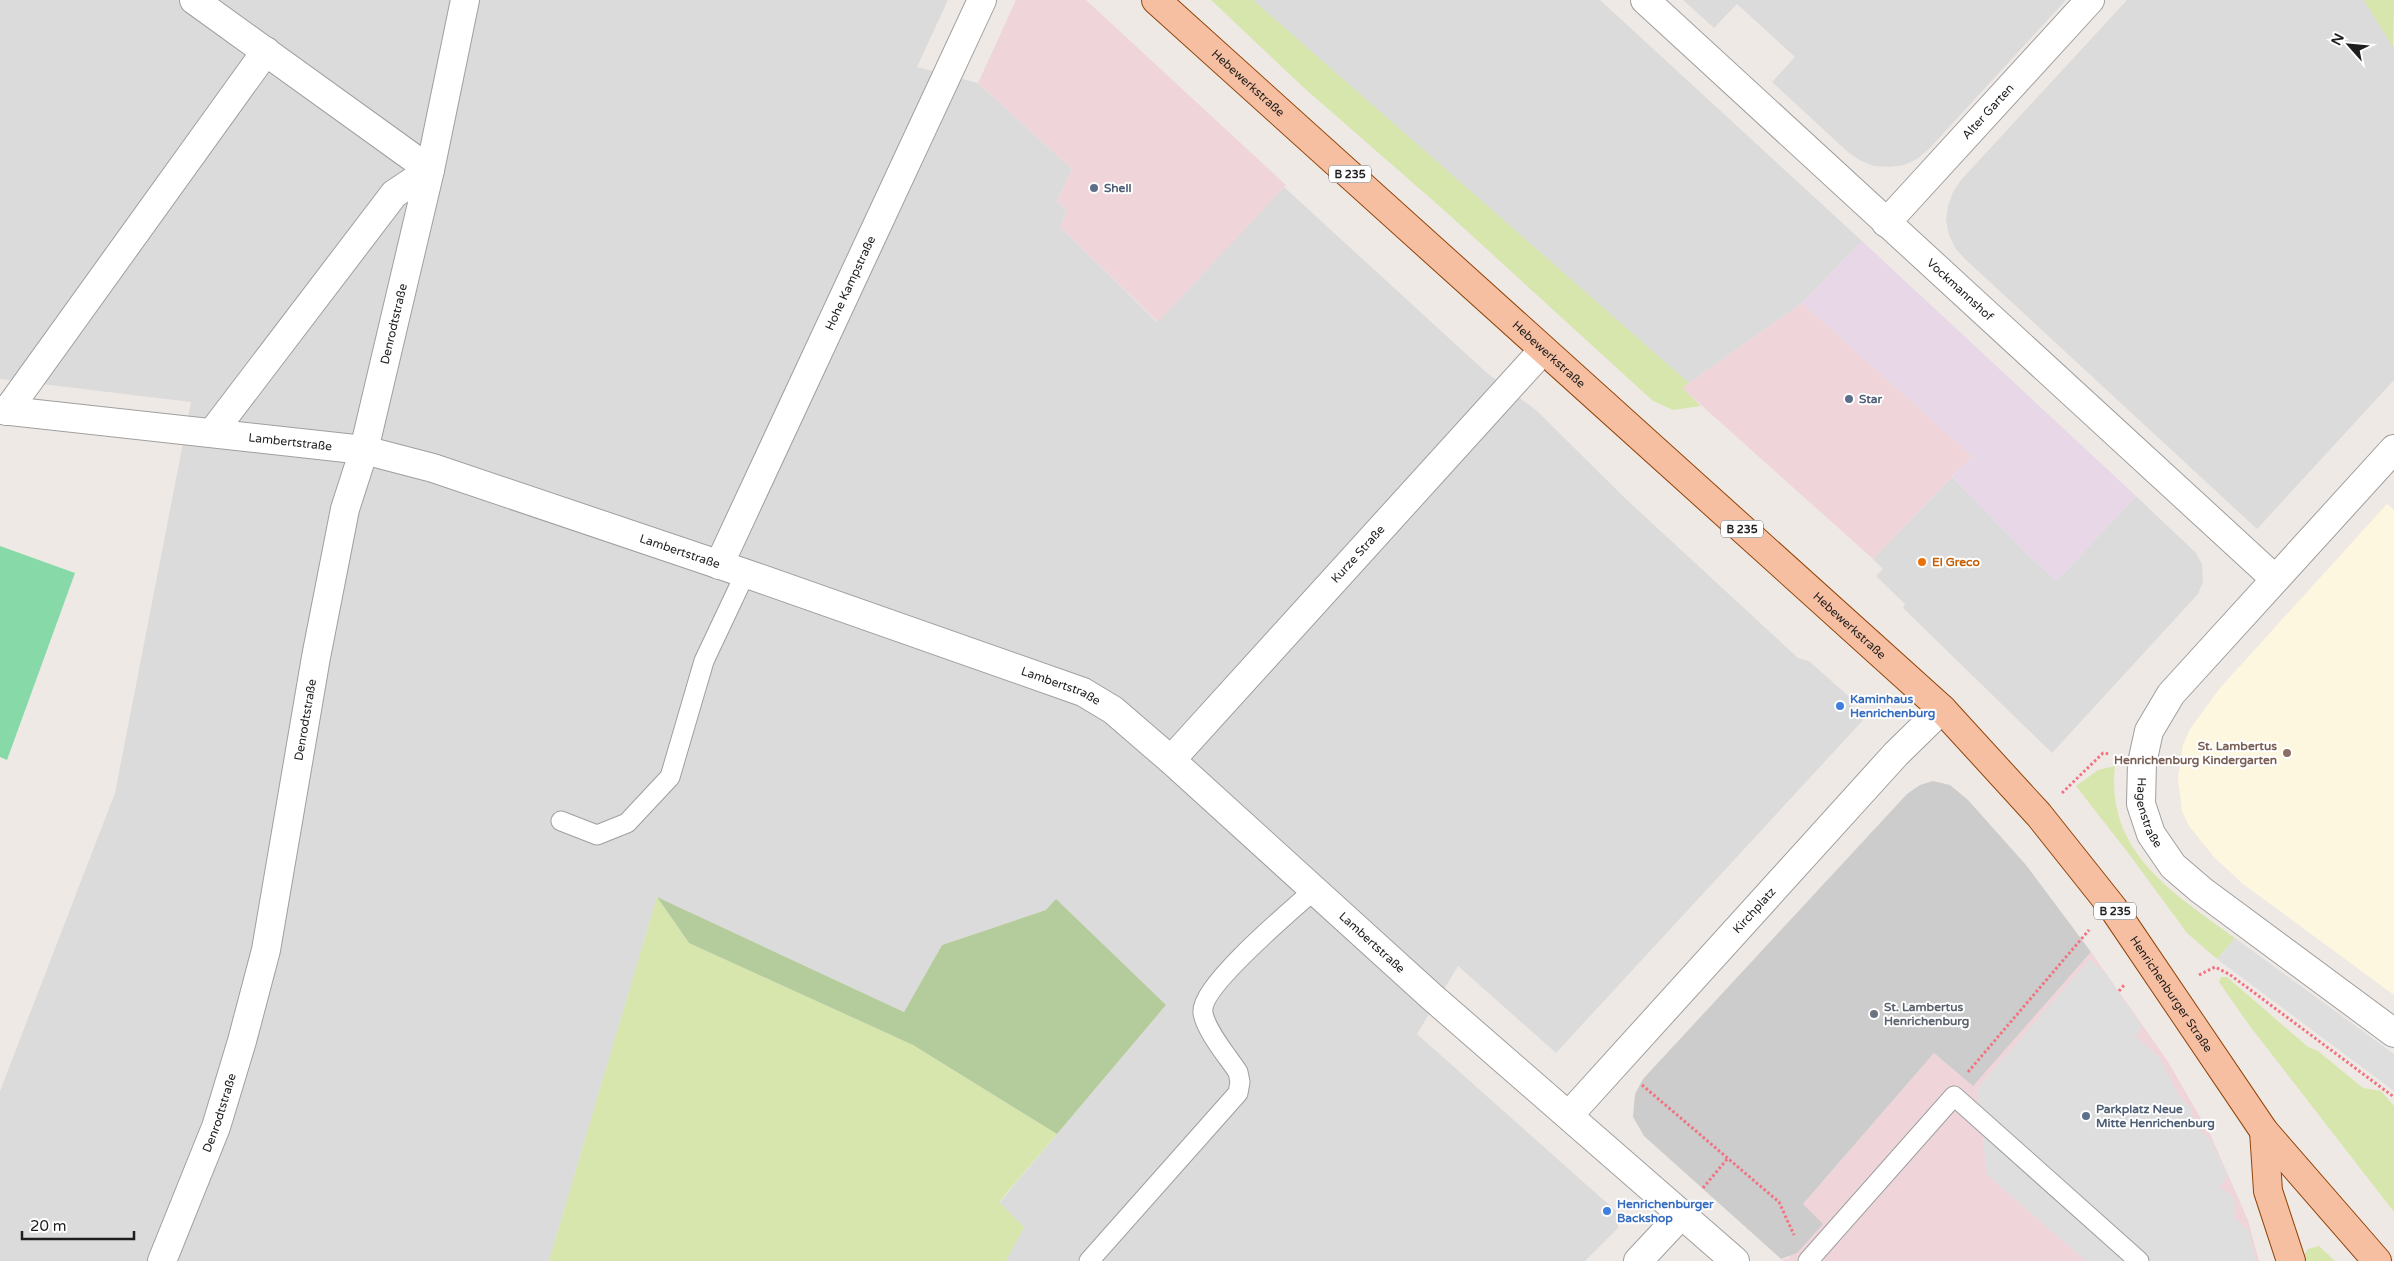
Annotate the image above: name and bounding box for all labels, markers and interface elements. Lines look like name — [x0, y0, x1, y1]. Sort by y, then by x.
north arrow — [2324, 20, 2374, 70]
text: N — [2328, 30, 2348, 48]
street label: Hebewerkstraße — [1209, 47, 1287, 120]
street label: Alter Garten — [1959, 81, 2017, 142]
road number: B 235 — [1329, 165, 1371, 182]
place label: Shell — [1104, 181, 1131, 195]
marker: Shell — [1088, 182, 1100, 194]
street label: Hohe Kampstraße — [822, 233, 878, 333]
street label: Vockmannshof — [1924, 256, 1997, 324]
street label: Denrodtstraße — [377, 282, 410, 366]
street label: Hebewerkstraße — [1510, 318, 1588, 391]
place label: Star — [1859, 392, 1882, 406]
marker: Star — [1843, 393, 1855, 405]
street label: Lambertstraße — [248, 430, 333, 453]
road number: B 235 — [1721, 520, 1763, 538]
street label: Kurze Straße — [1328, 522, 1388, 586]
street label: Lambertstraße — [638, 531, 722, 571]
place label: El Greco — [1932, 555, 1980, 569]
marker: El Greco — [1916, 556, 1928, 568]
street label: Hebewerkstraße — [1810, 589, 1889, 662]
street label: Lambertstraße — [1019, 664, 1103, 708]
street label: Denrodtstraße — [291, 678, 319, 762]
place label: Kaminhaus Henrichenburg — [1850, 692, 1935, 721]
marker: Kaminhaus Henrichenburg — [1834, 700, 1846, 712]
place label: St. Lambertus Henrichenburg Kindergarten — [2114, 739, 2277, 768]
marker: St. Lambertus Henrichenburg Kindergarten — [2281, 747, 2293, 759]
street label: Hagenstraße — [2133, 777, 2165, 850]
street label: Kirchplatz — [1730, 885, 1779, 936]
road number: B 235 — [2094, 902, 2136, 919]
street label: Lambertstraße — [1336, 909, 1408, 976]
street label: Henrichenburger Straße — [2127, 933, 2216, 1055]
place label: St. Lambertus Henrichenburg — [1884, 1000, 1969, 1029]
marker: St. Lambertus Henrichenburg — [1868, 1008, 1880, 1020]
street label: Denrodtstraße — [200, 1071, 239, 1154]
place label: Parkplatz Neue Mitte Henrichenburg — [2096, 1102, 2215, 1131]
marker: Parkplatz Neue Mitte Henrichenburg — [2080, 1110, 2092, 1122]
place label: Henrichenburger Backshop — [1617, 1197, 1714, 1226]
marker: Henrichenburger Backshop — [1601, 1205, 1613, 1217]
scale bar — [22, 1208, 135, 1240]
text: 20 m — [30, 1217, 67, 1235]

